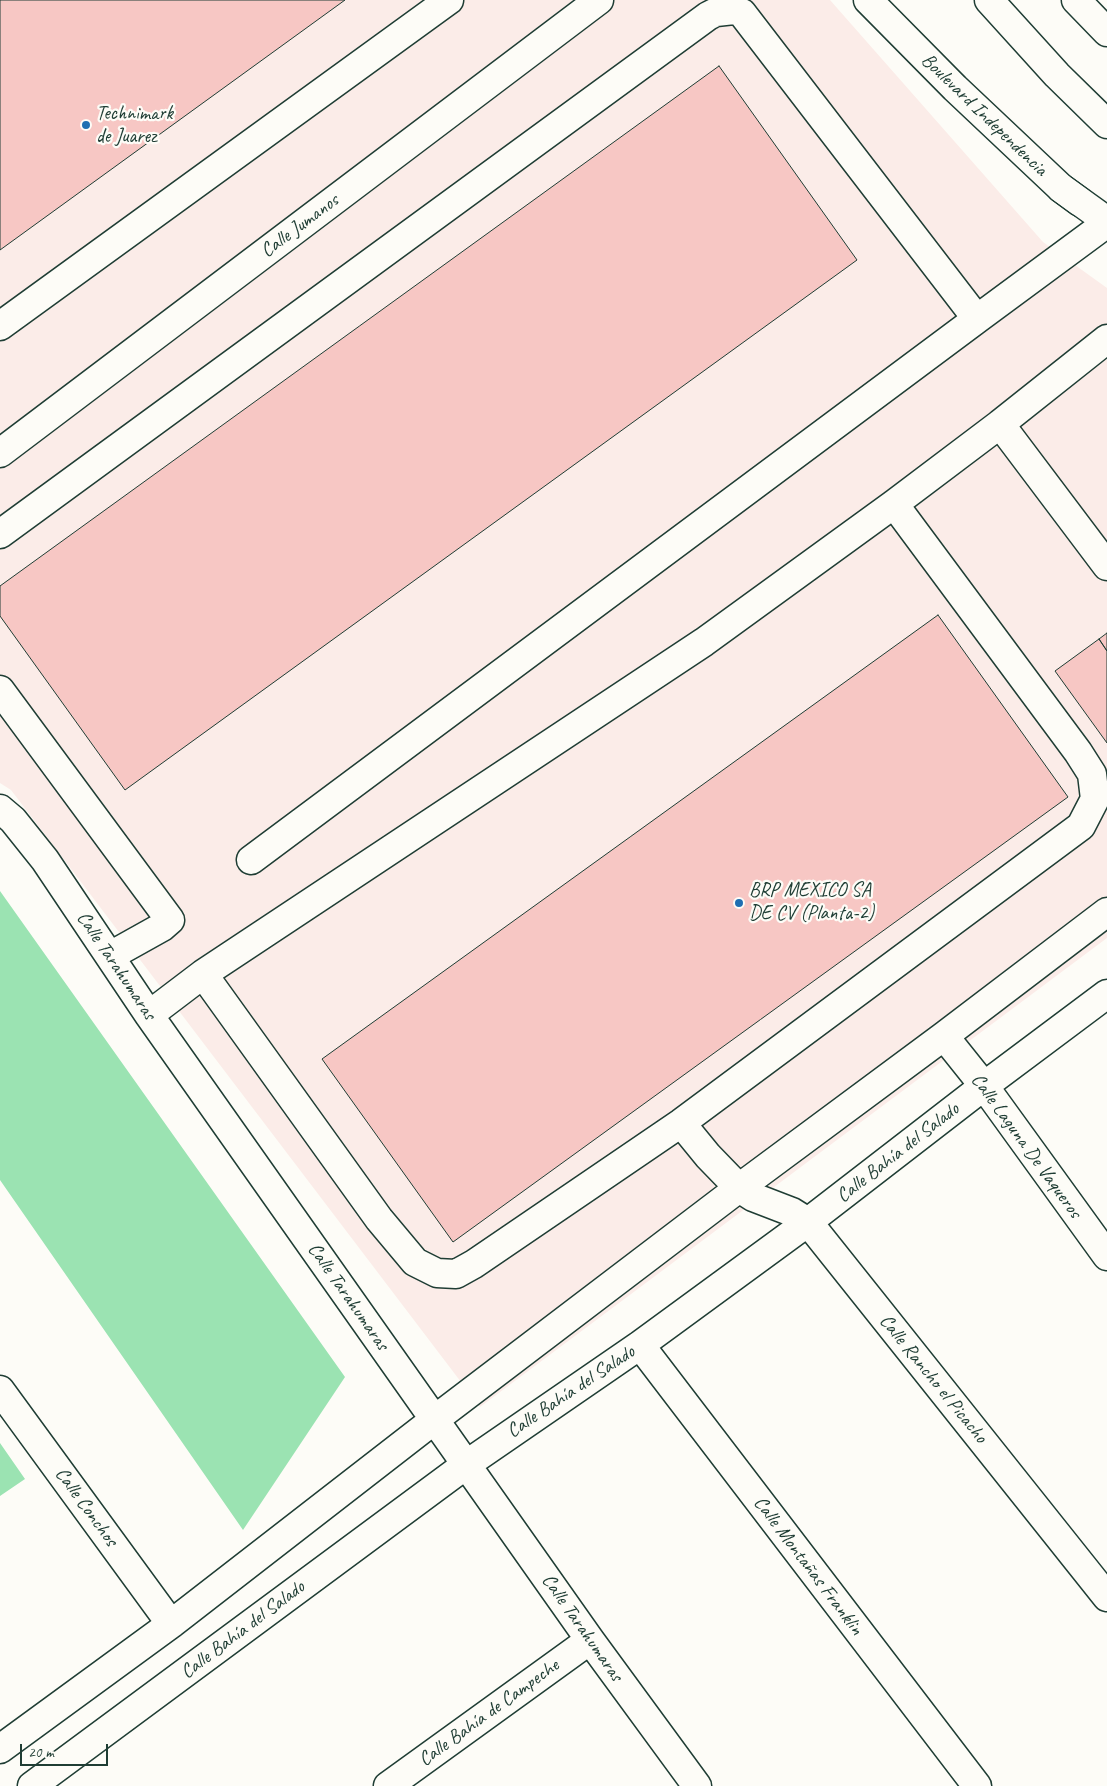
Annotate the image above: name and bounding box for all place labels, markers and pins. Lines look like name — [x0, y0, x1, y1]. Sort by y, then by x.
place label: Technimark de Juarez — [96, 102, 173, 149]
marker: Technimark de Juarez — [80, 119, 92, 131]
place label: BRP MEXICO SA DE CV (Planta-2) — [749, 879, 874, 926]
marker: BRP MEXICO SA DE CV (Planta-2) — [733, 897, 745, 909]

